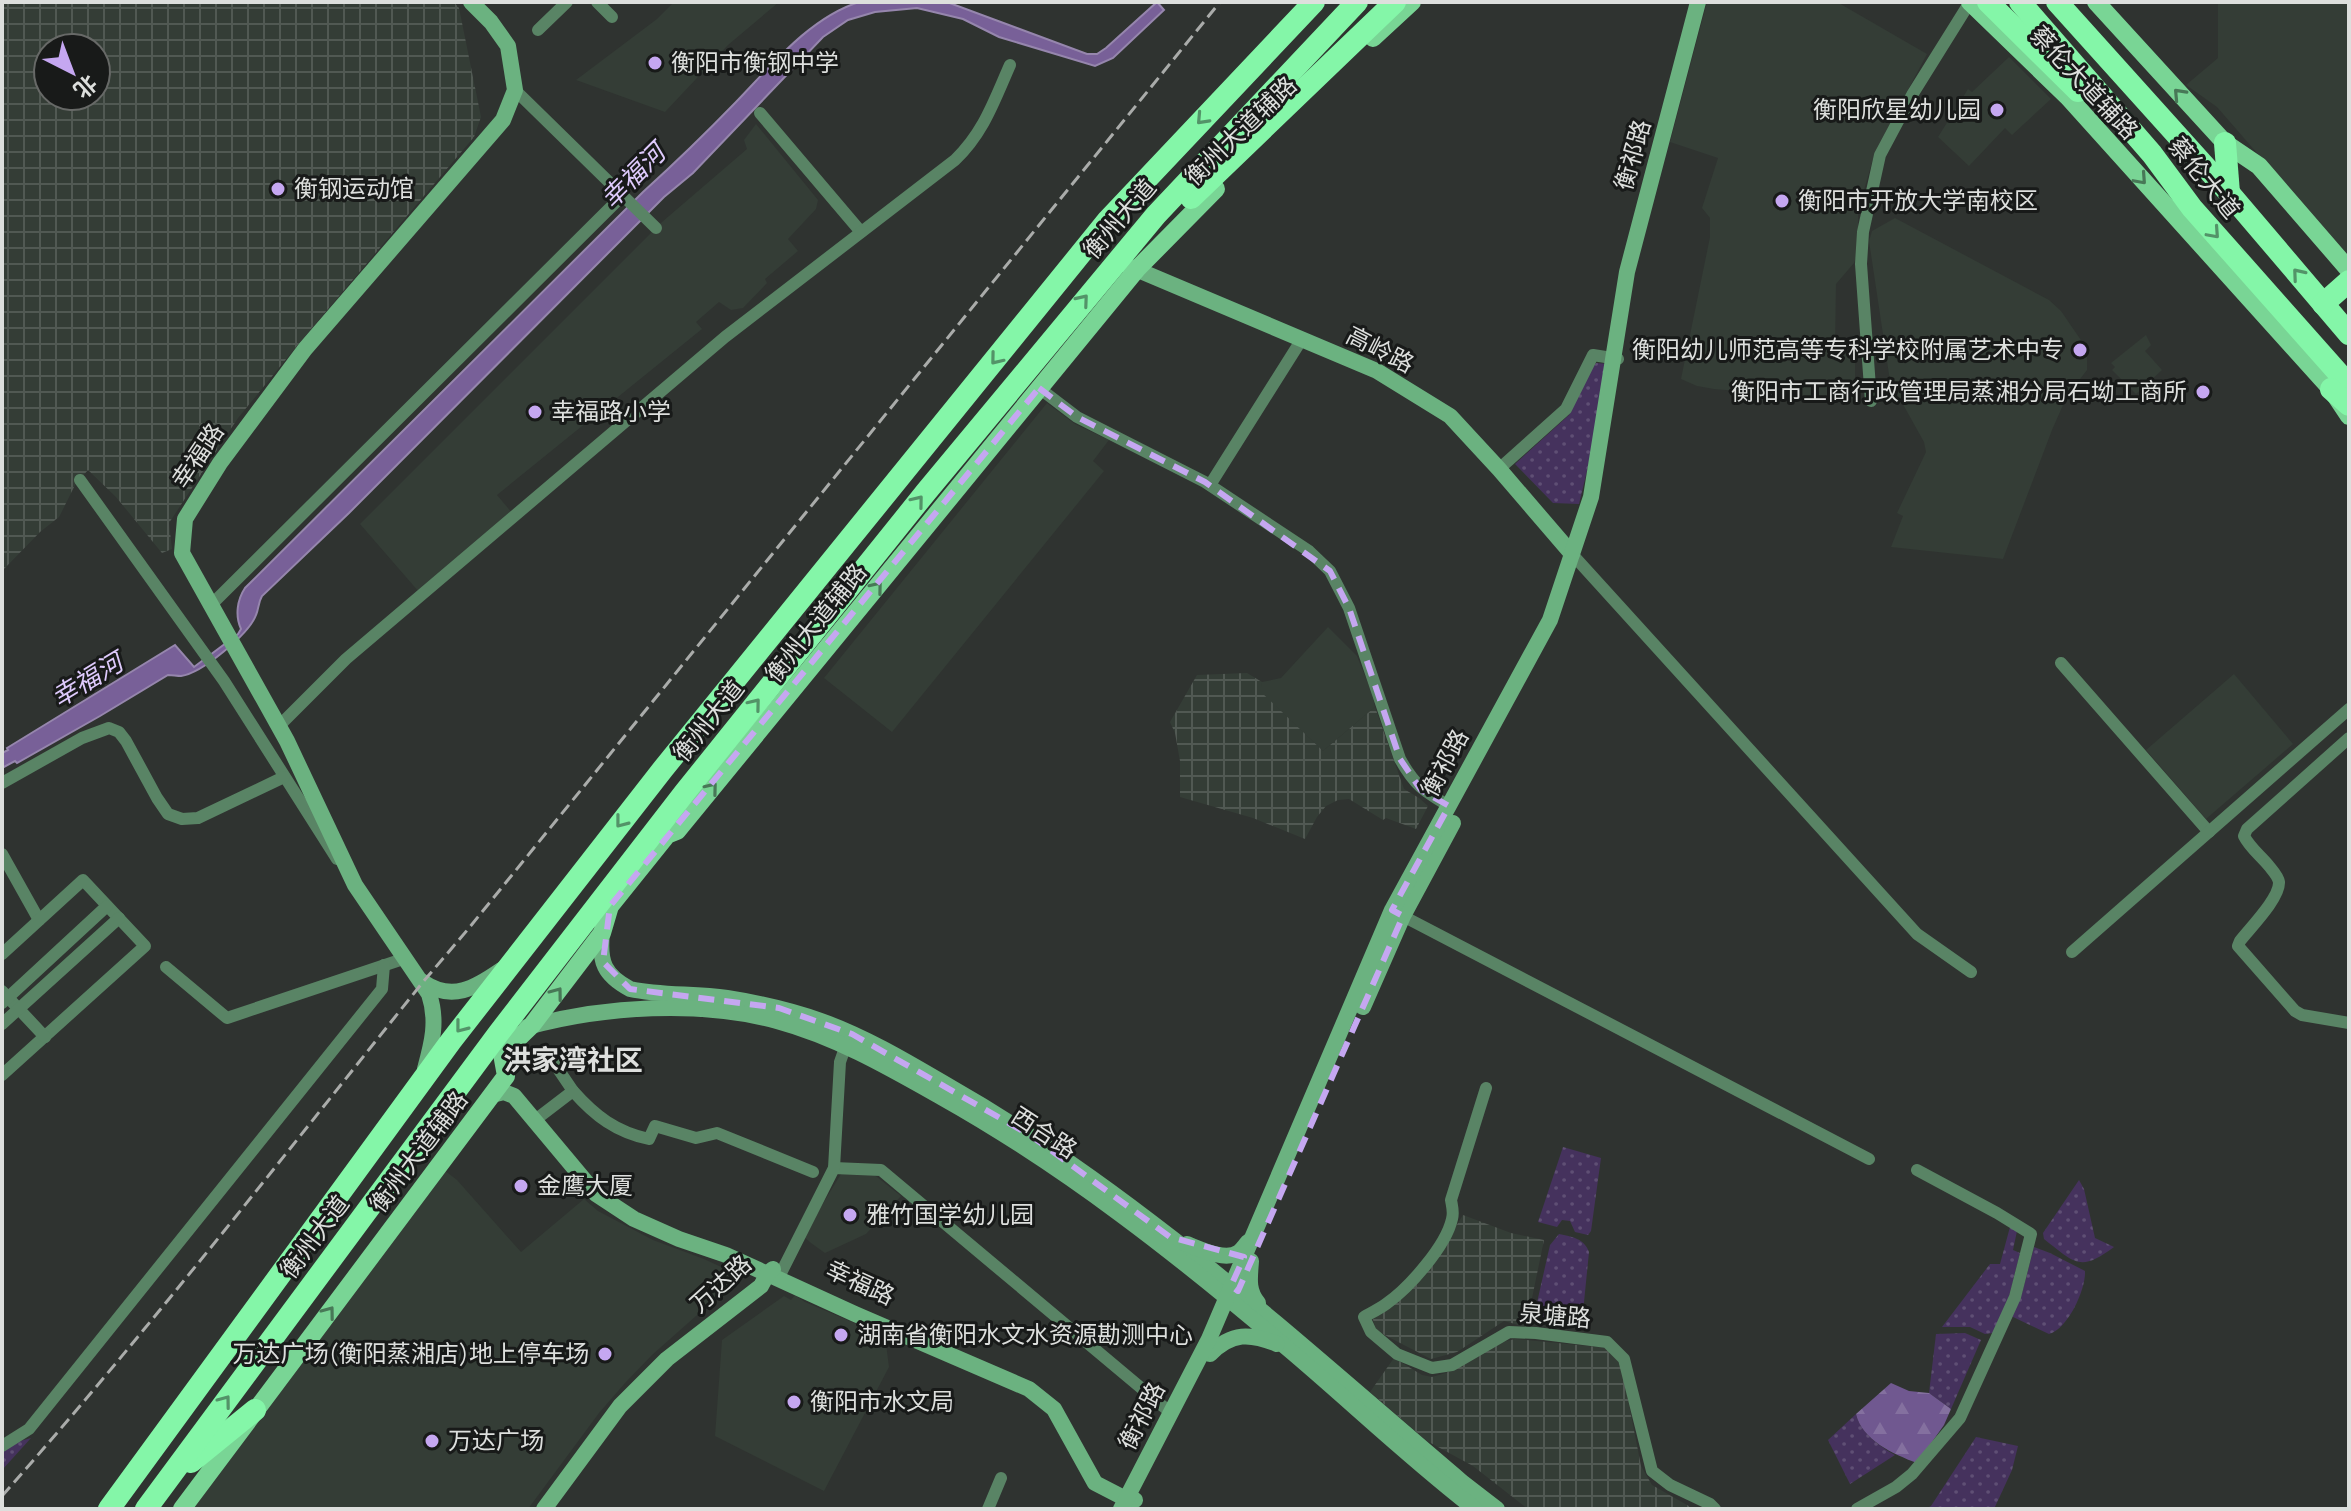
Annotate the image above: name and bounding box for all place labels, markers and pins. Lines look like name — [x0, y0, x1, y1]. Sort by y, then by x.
place label: 衡阳市衡钢中学 — [671, 45, 839, 78]
marker: 衡阳市衡钢中学 — [646, 54, 664, 72]
place label: 衡阳欣星幼儿园 — [1813, 92, 1981, 125]
marker: 衡阳欣星幼儿园 — [1988, 101, 2006, 119]
place label: 衡钢运动馆 — [294, 171, 414, 204]
marker: 衡钢运动馆 — [269, 180, 287, 198]
place label: 衡阳市开放大学南校区 — [1798, 183, 2038, 216]
marker: 衡阳市开放大学南校区 — [1773, 192, 1791, 210]
place label: 衡阳幼儿师范高等专科学校附属艺术中专 — [1632, 332, 2064, 365]
marker: 衡阳幼儿师范高等专科学校附属艺术中专 — [2071, 341, 2089, 359]
place label: 衡阳市工商行政管理局蒸湘分局石坳工商所 — [1731, 374, 2187, 407]
marker: 衡阳市工商行政管理局蒸湘分局石坳工商所 — [2194, 383, 2212, 401]
place label: 幸福路小学 — [551, 394, 671, 427]
marker: 幸福路小学 — [526, 403, 544, 421]
place label: 金鹰大厦 — [537, 1168, 633, 1201]
marker: 金鹰大厦 — [512, 1177, 530, 1195]
place label: 雅竹国学幼儿园 — [866, 1197, 1034, 1230]
marker: 雅竹国学幼儿园 — [841, 1206, 859, 1224]
place label: 湖南省衡阳水文水资源勘测中心 — [857, 1317, 1193, 1350]
marker: 湖南省衡阳水文水资源勘测中心 — [832, 1326, 850, 1344]
place label: 万达广场(衡阳蒸湘店)地上停车场 — [233, 1336, 589, 1369]
marker: 万达广场(衡阳蒸湘店)地上停车场 — [596, 1345, 614, 1363]
place label: 衡阳市水文局 — [810, 1384, 954, 1417]
marker: 衡阳市水文局 — [785, 1393, 803, 1411]
place label: 万达广场 — [448, 1423, 544, 1456]
marker: 万达广场 — [423, 1432, 441, 1450]

